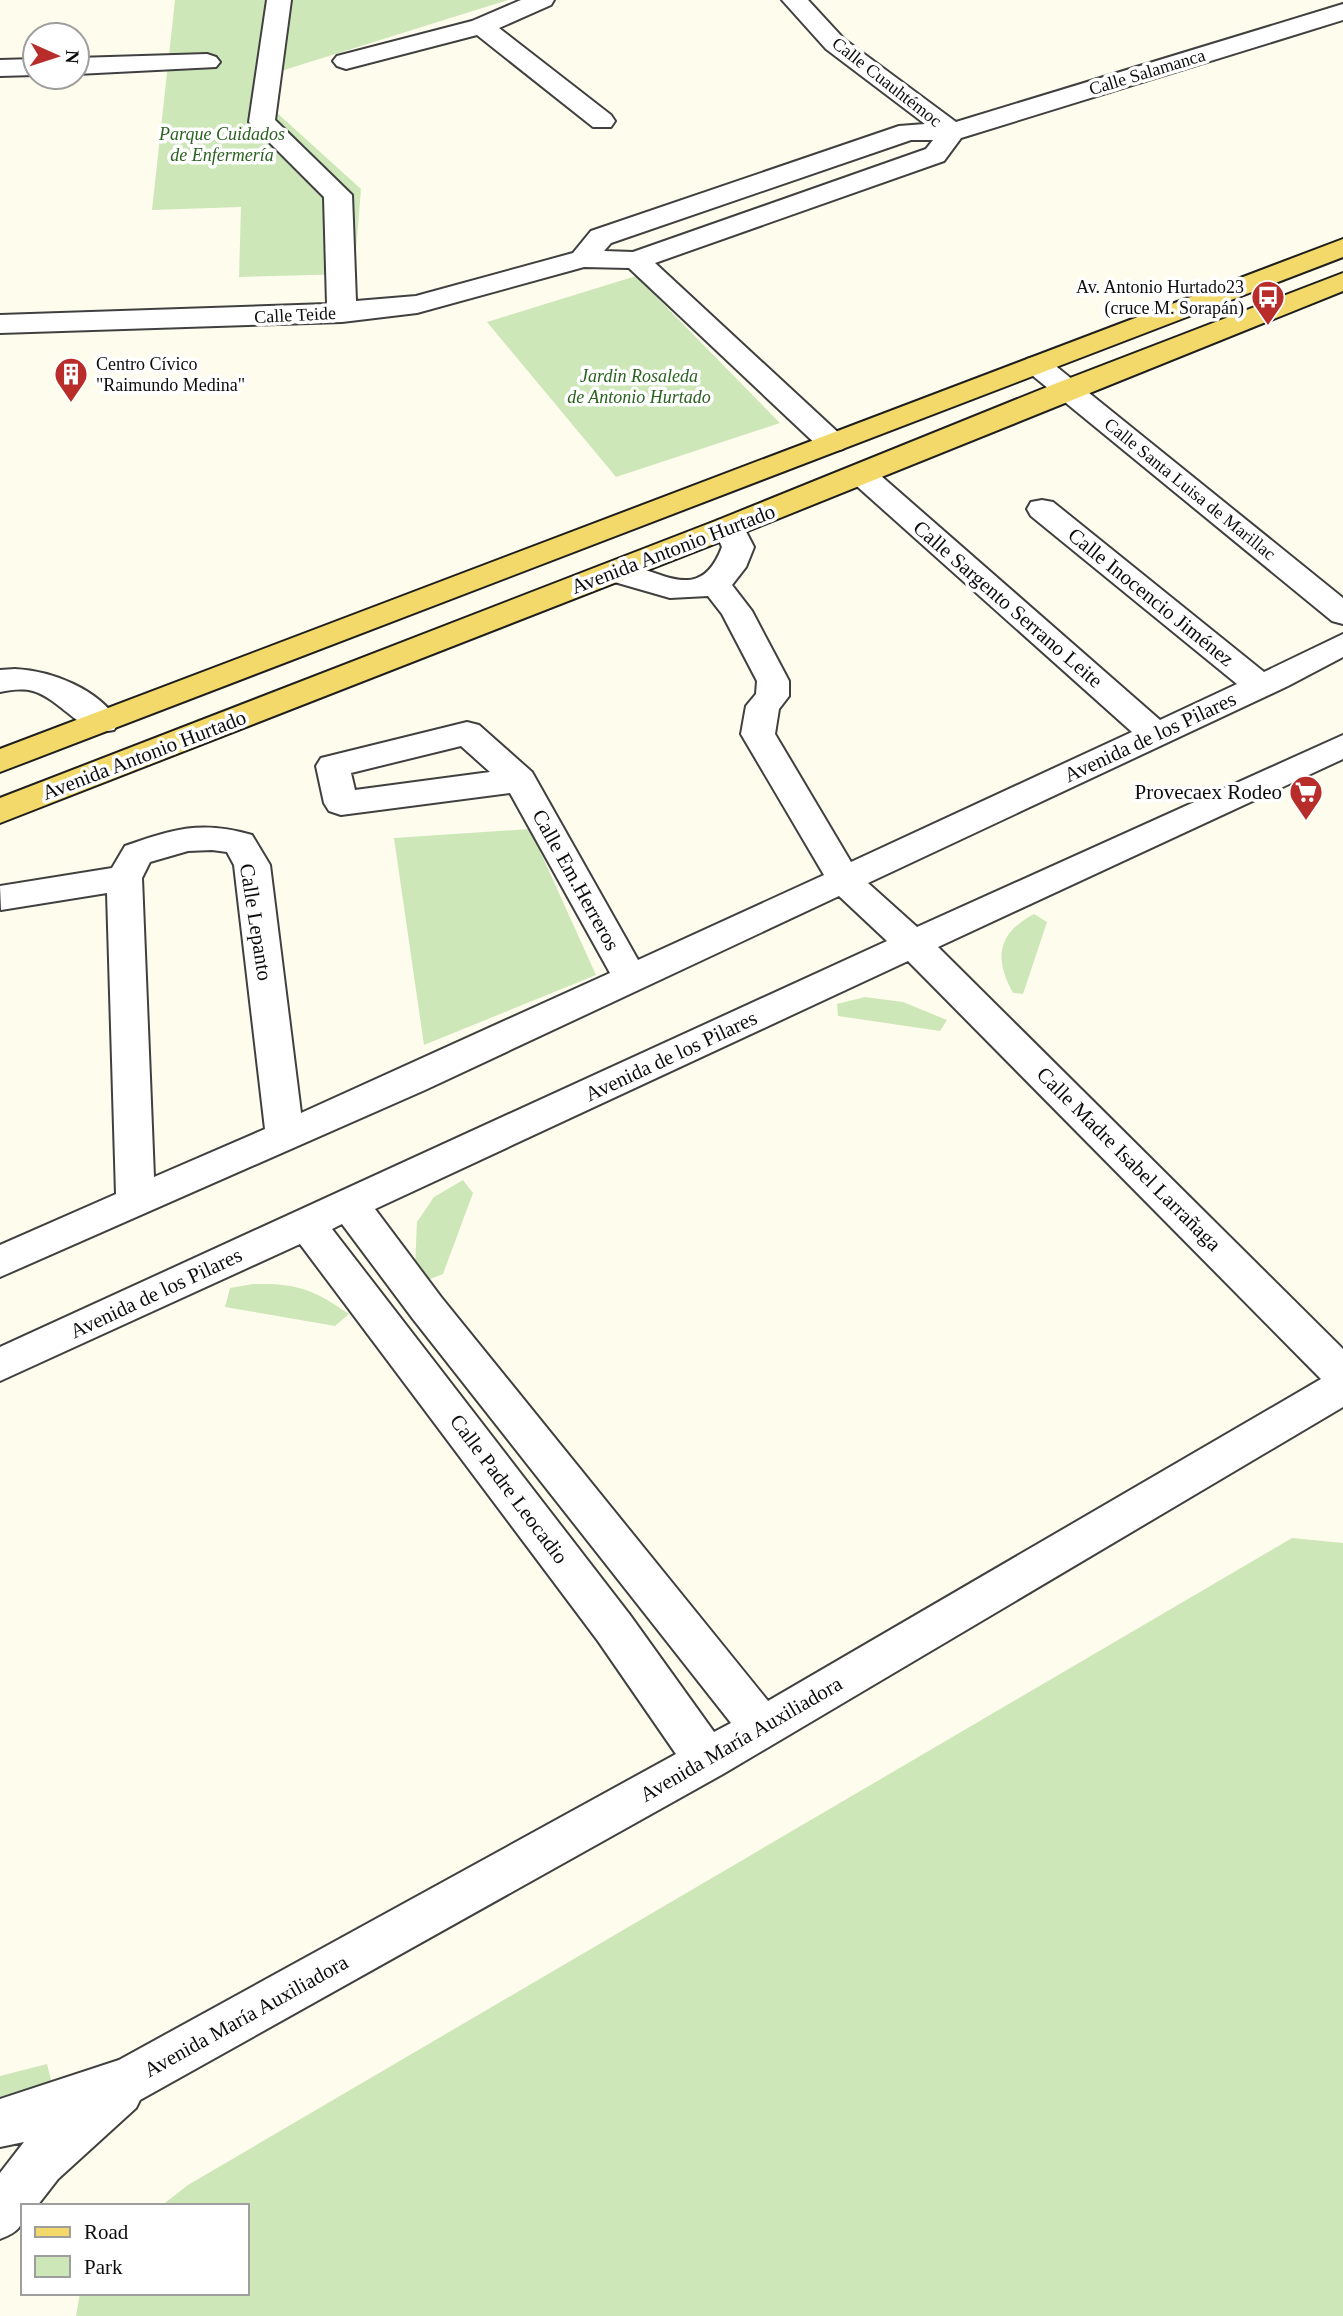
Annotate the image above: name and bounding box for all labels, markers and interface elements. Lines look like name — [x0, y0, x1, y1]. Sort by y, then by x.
north arrow — [21, 21, 91, 91]
street label: Calle Cuauhtémoc — [828, 33, 946, 131]
street label: Calle Salamanca — [1086, 45, 1208, 99]
text: N — [62, 49, 83, 65]
park label: Parque Cuidados de Enfermería — [158, 124, 285, 165]
place label: Av. Antonio Hurtado23 (cruce M. Sorapán) — [1076, 277, 1244, 319]
bus stop icon: Av. Antonio Hurtado23 (cruce M. Sorapán) — [1249, 278, 1287, 327]
street label: Calle Teide — [254, 303, 336, 327]
place label: Centro Cívico "Raimundo Medina" — [96, 354, 245, 395]
building icon: Centro Cívico "Raimundo Medina" — [52, 355, 90, 404]
park label: Jardin Rosaleda de Antonio Hurtado — [567, 366, 711, 407]
street label: Calle Santa Luisa de Marillac — [1101, 414, 1279, 564]
street label: Avenida Antonio Hurtado — [568, 499, 778, 599]
street label: Calle Sargento Serrano Leite — [909, 515, 1107, 693]
street label: Calle Inocencio Jiménez — [1063, 523, 1239, 671]
street label: Avenida de los Pilares — [1060, 687, 1240, 787]
street label: Avenida Antonio Hurtado — [39, 705, 249, 805]
supermarket icon: Provecaex Rodeo — [1287, 773, 1325, 822]
place label: Provecaex Rodeo — [1134, 780, 1282, 804]
street label: Calle Em.Herreros — [527, 805, 625, 955]
street label: Calle Lepanto — [235, 862, 277, 982]
street label: Avenida de los Pilares — [581, 1006, 761, 1106]
street label: Calle Madre Isabel Larrañaga — [1032, 1062, 1226, 1256]
street label: Avenida de los Pilares — [66, 1243, 246, 1343]
street label: Calle Padre Leocadio — [445, 1410, 573, 1568]
street label: Avenida María Auxiliadora — [636, 1671, 847, 1807]
street label: Avenida María Auxiliadora — [140, 1950, 353, 2082]
legend — [21, 2204, 248, 2295]
text: Road — [84, 2220, 129, 2244]
text: Park — [84, 2255, 123, 2279]

